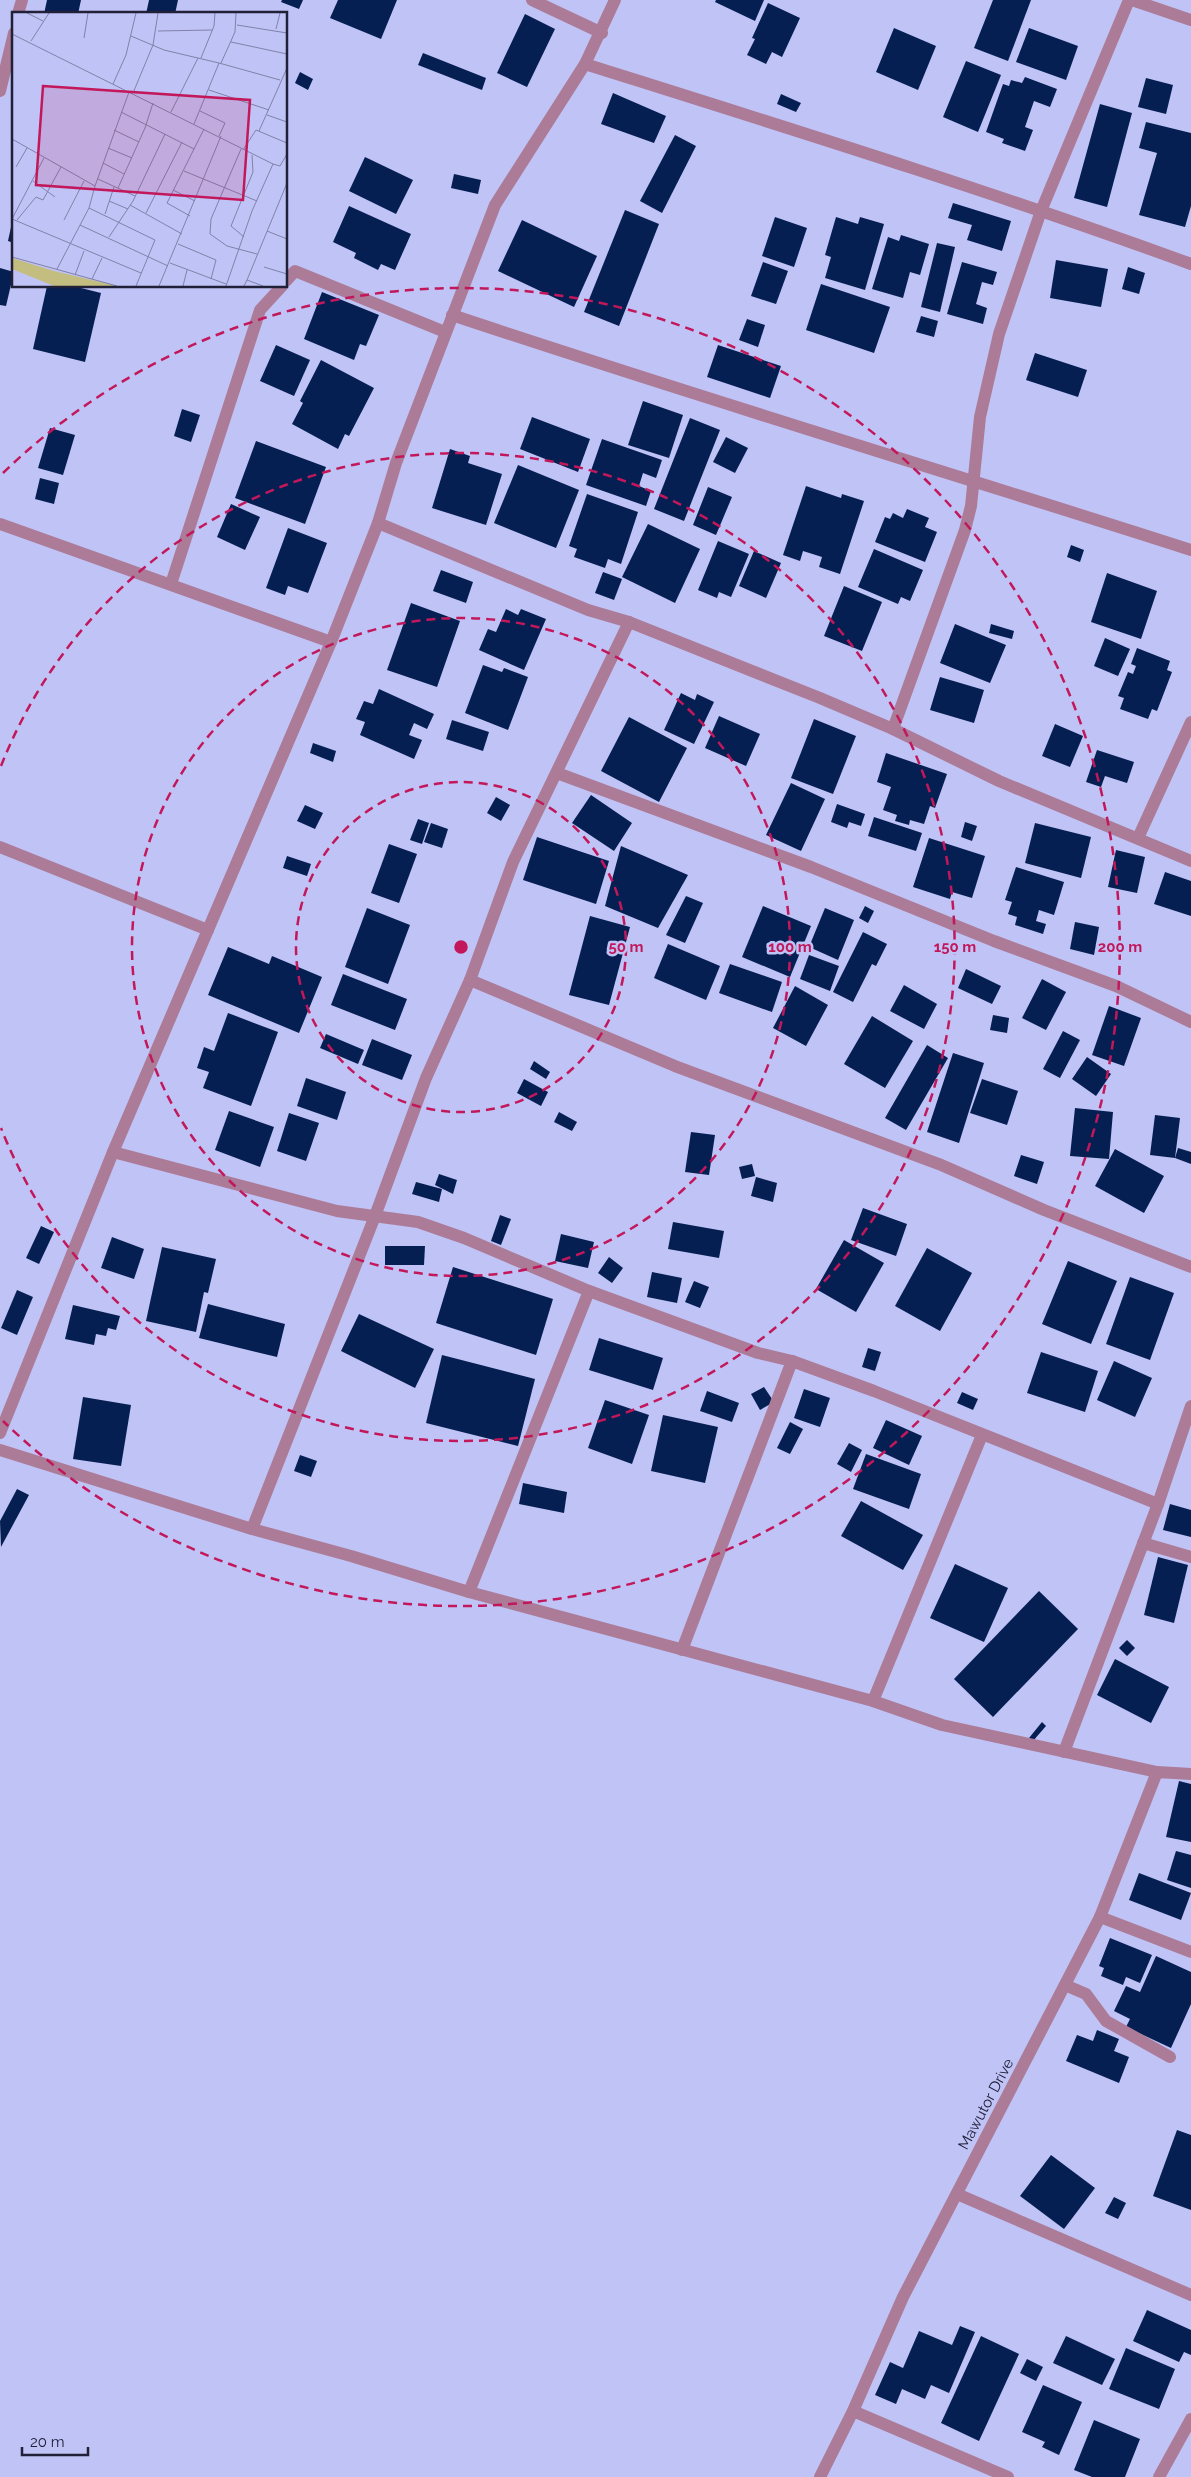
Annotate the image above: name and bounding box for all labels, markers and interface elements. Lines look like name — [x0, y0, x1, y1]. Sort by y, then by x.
inset map — [12, 12, 288, 288]
centre of rings — [452, 938, 470, 956]
text: 50 m — [608, 938, 644, 956]
text: 100 m — [768, 938, 812, 956]
text: 150 m — [934, 938, 976, 956]
text: 200 m — [1098, 938, 1142, 956]
street label: Mawutor Drive — [954, 2055, 1018, 2153]
scale bar — [22, 2424, 89, 2456]
text: 20 m — [30, 2433, 65, 2451]

